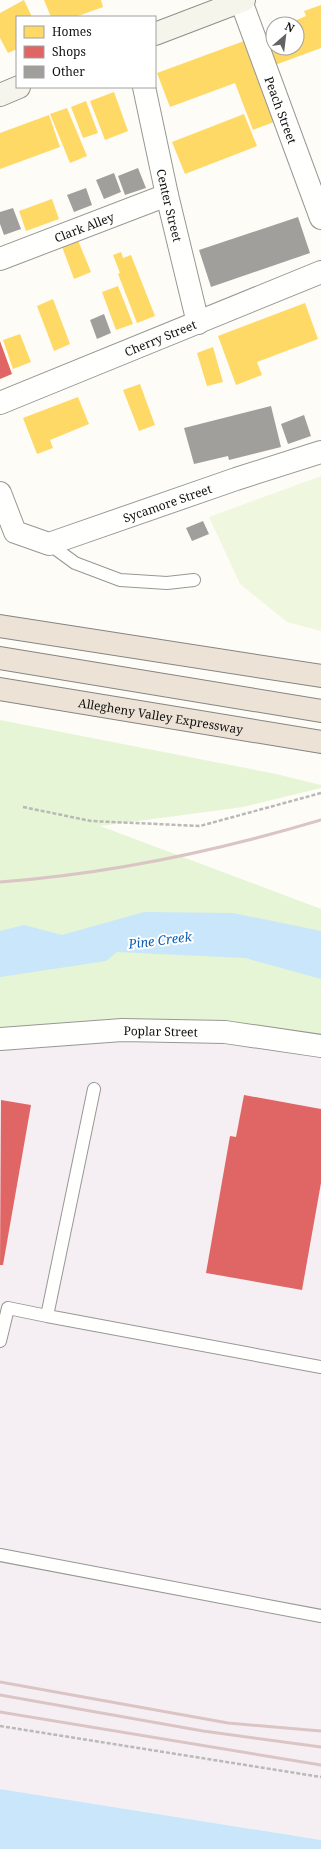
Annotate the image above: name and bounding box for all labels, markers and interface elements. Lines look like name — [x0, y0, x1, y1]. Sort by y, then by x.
legend — [16, 16, 156, 88]
north arrow — [265, 16, 305, 56]
text: N — [283, 18, 298, 36]
text: Homes — [52, 23, 92, 40]
text: Shops — [52, 43, 86, 60]
text: Other — [52, 63, 85, 80]
street label: Peach Street — [261, 74, 301, 146]
street label: Center Street — [153, 167, 187, 243]
street label: Clark Alley — [52, 208, 117, 246]
street label: Cherry Street — [122, 315, 199, 360]
street label: Sycamore Street — [121, 480, 214, 526]
street label: Allegheny Valley Expressway — [77, 694, 245, 738]
water label: Pine Creek — [126, 927, 193, 953]
street label: Poplar Street — [123, 1022, 198, 1040]

